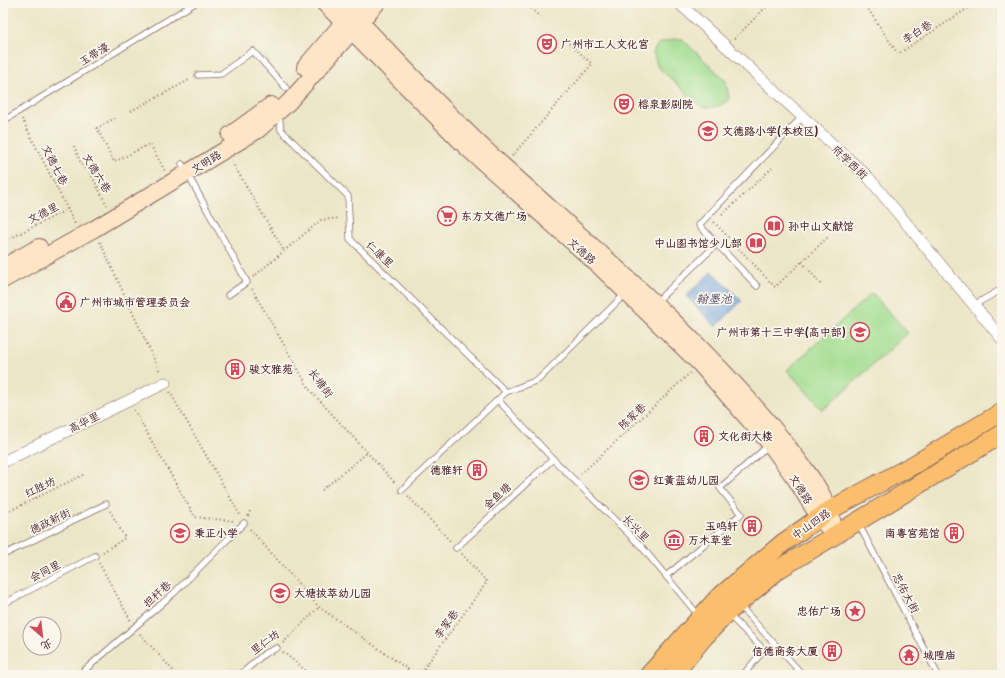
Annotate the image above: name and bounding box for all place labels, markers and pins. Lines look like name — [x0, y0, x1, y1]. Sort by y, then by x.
theatre icon: 广州市工人文化宫 — [536, 33, 558, 55]
place label: 广州市工人文化宫 — [561, 35, 649, 52]
theatre icon: 榕泉影剧院 — [613, 93, 635, 115]
place label: 榕泉影剧院 — [638, 95, 693, 112]
school or university icon: 文德路小学(本校区) — [697, 120, 719, 142]
place label: 文德路小学(本校区) — [722, 122, 818, 139]
supermarket icon: 东方文德广场 — [436, 205, 458, 227]
place label: 东方文德广场 — [461, 207, 527, 224]
library icon: 孙中山文献馆 — [763, 215, 785, 237]
place label: 孙中山文献馆 — [788, 217, 854, 234]
library icon: 中山图书馆少儿部 — [745, 232, 767, 254]
place label: 中山图书馆少儿部 — [654, 234, 742, 251]
public building icon: 广州市城市管理委员会 — [55, 291, 77, 313]
place label: 广州市城市管理委员会 — [80, 293, 190, 310]
school or university icon: 广州市第十三中学(高中部) — [849, 321, 871, 343]
place label: 广州市第十三中学(高中部) — [717, 323, 846, 340]
building icon: 骏文雅苑 — [224, 358, 246, 380]
place label: 骏文雅苑 — [249, 360, 293, 377]
building icon: 文化街大楼 — [693, 425, 715, 447]
place label: 文化街大楼 — [718, 427, 773, 444]
building icon: 德雅轩 — [466, 459, 488, 481]
place label: 德雅轩 — [430, 461, 463, 478]
school or university icon: 红黄蓝幼儿园 — [628, 469, 650, 491]
place label: 红黄蓝幼儿园 — [653, 471, 719, 488]
building icon: 玉鸣轩 — [741, 515, 763, 537]
place label: 玉鸣轩 — [705, 517, 738, 534]
school or university icon: 秉正小学 — [169, 522, 191, 544]
building icon: 南粤宫苑馆 — [943, 522, 965, 544]
place label: 秉正小学 — [194, 524, 238, 541]
place label: 南粤宫苑馆 — [885, 524, 940, 541]
museum icon: 万木草堂 — [663, 529, 685, 551]
place label: 万木草堂 — [688, 531, 732, 548]
school or university icon: 大塘拔萃幼儿园 — [269, 582, 291, 604]
place label: 大塘拔萃幼儿园 — [294, 584, 371, 601]
place icon: 忠佑广场 — [844, 600, 866, 622]
place label: 忠佑广场 — [797, 602, 841, 619]
building icon: 信德商务大厦 — [821, 640, 843, 662]
place label: 信德商务大厦 — [752, 642, 818, 659]
temple icon: 城隍庙 — [898, 644, 920, 666]
place label: 城隍庙 — [923, 646, 956, 663]

